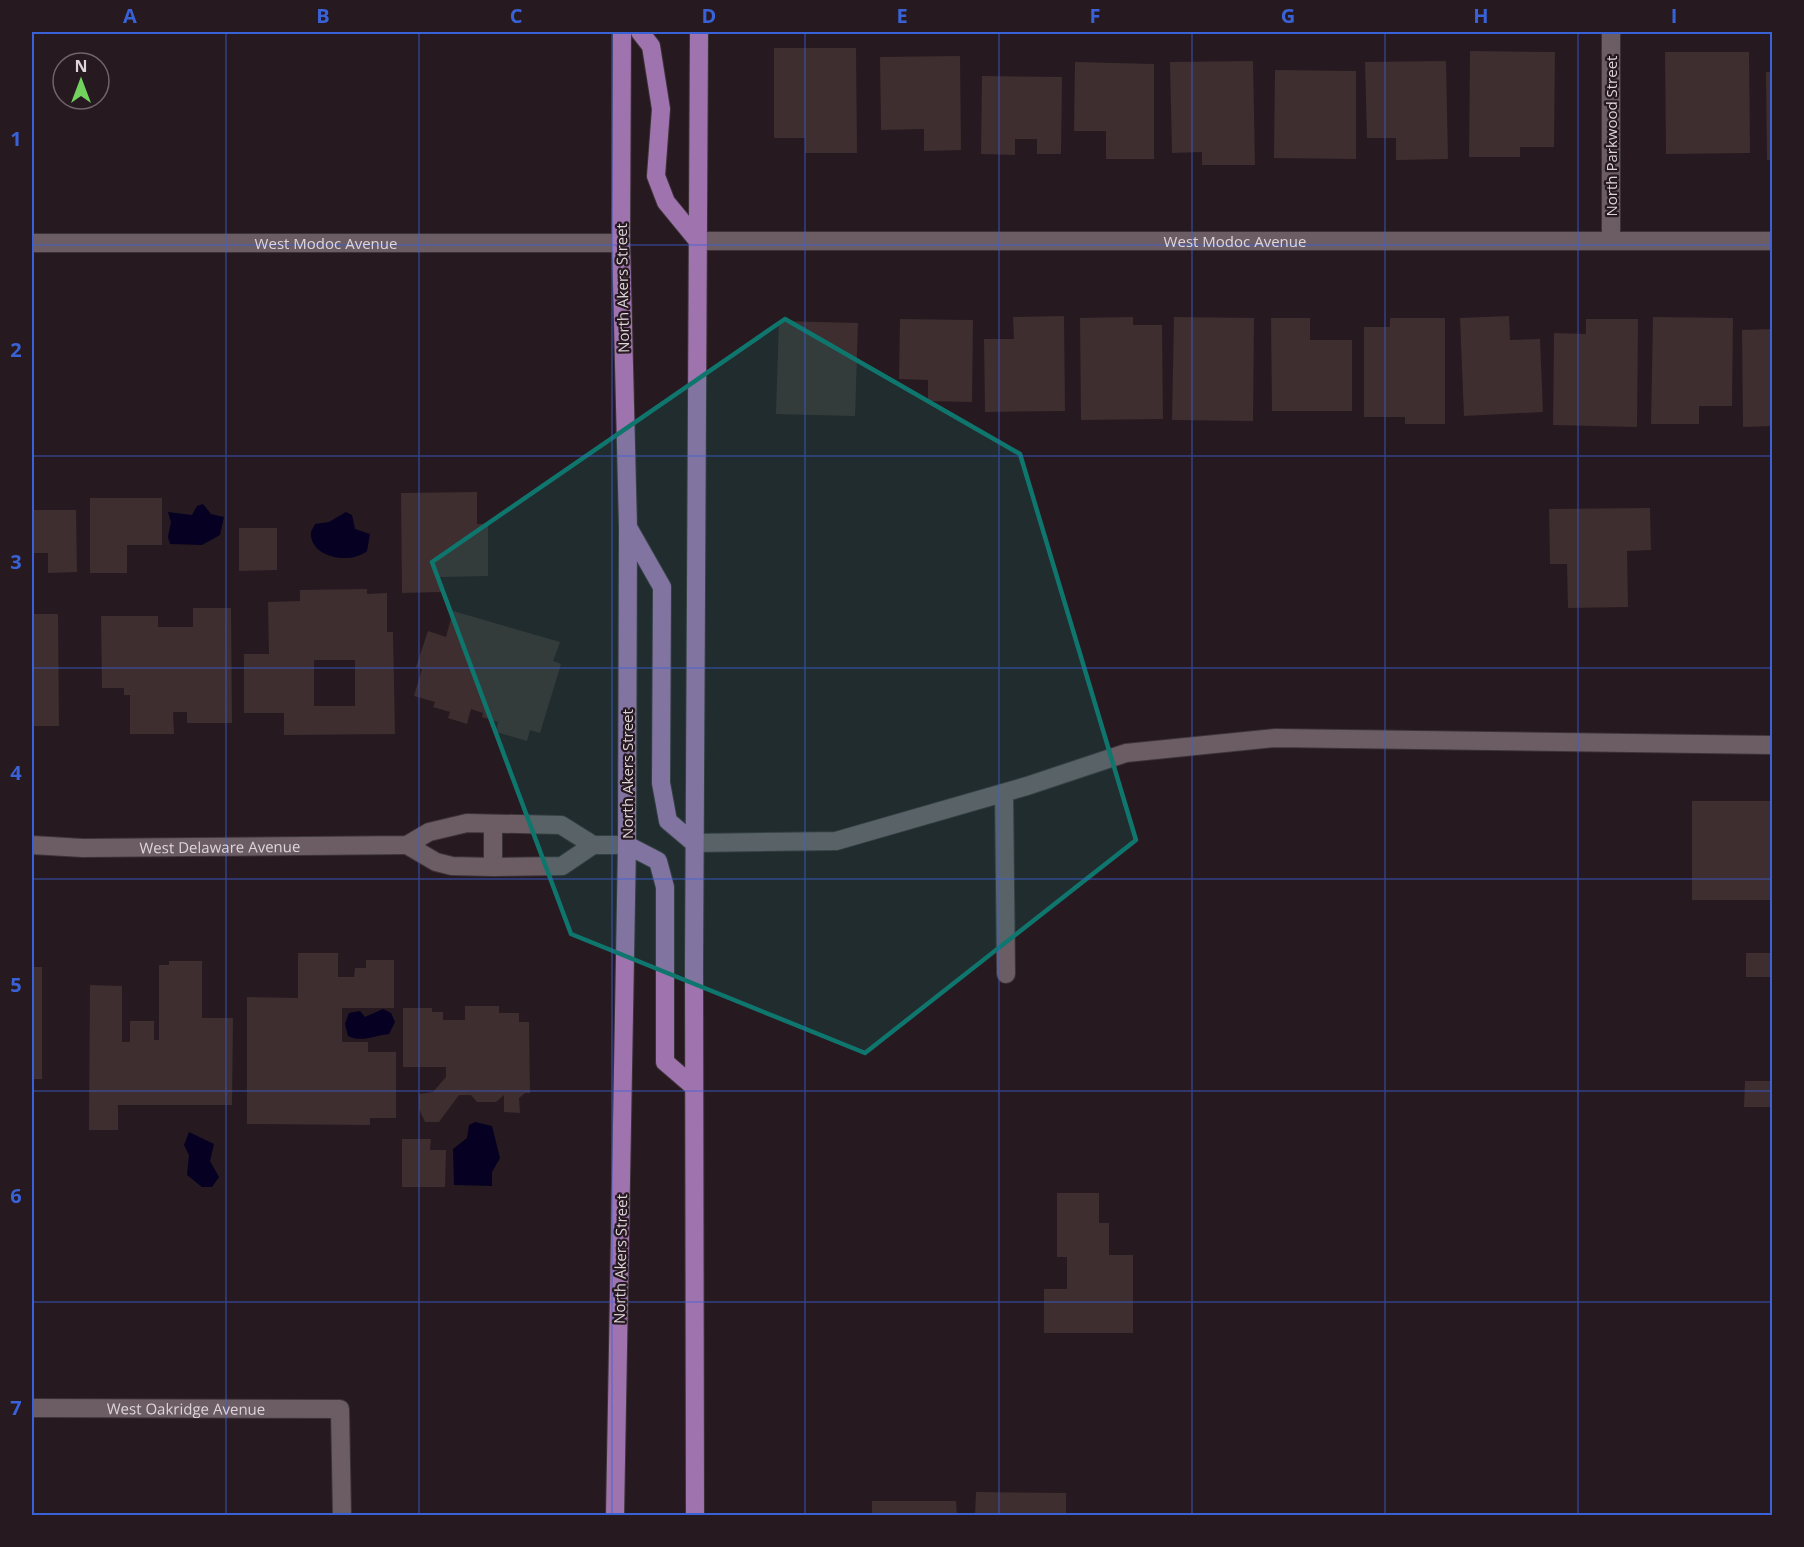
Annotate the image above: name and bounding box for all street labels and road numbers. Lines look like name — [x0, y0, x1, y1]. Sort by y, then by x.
street label: North Parkwood Street — [1601, 56, 1621, 216]
street label: North Akers Street — [611, 223, 633, 353]
street label: West Modoc Avenue — [1164, 231, 1306, 251]
street label: West Modoc Avenue — [255, 233, 397, 253]
street label: North Akers Street — [617, 709, 637, 839]
street label: West Delaware Avenue — [139, 836, 300, 857]
street label: North Akers Street — [609, 1194, 631, 1324]
street label: West Oakridge Avenue — [107, 1398, 265, 1419]

